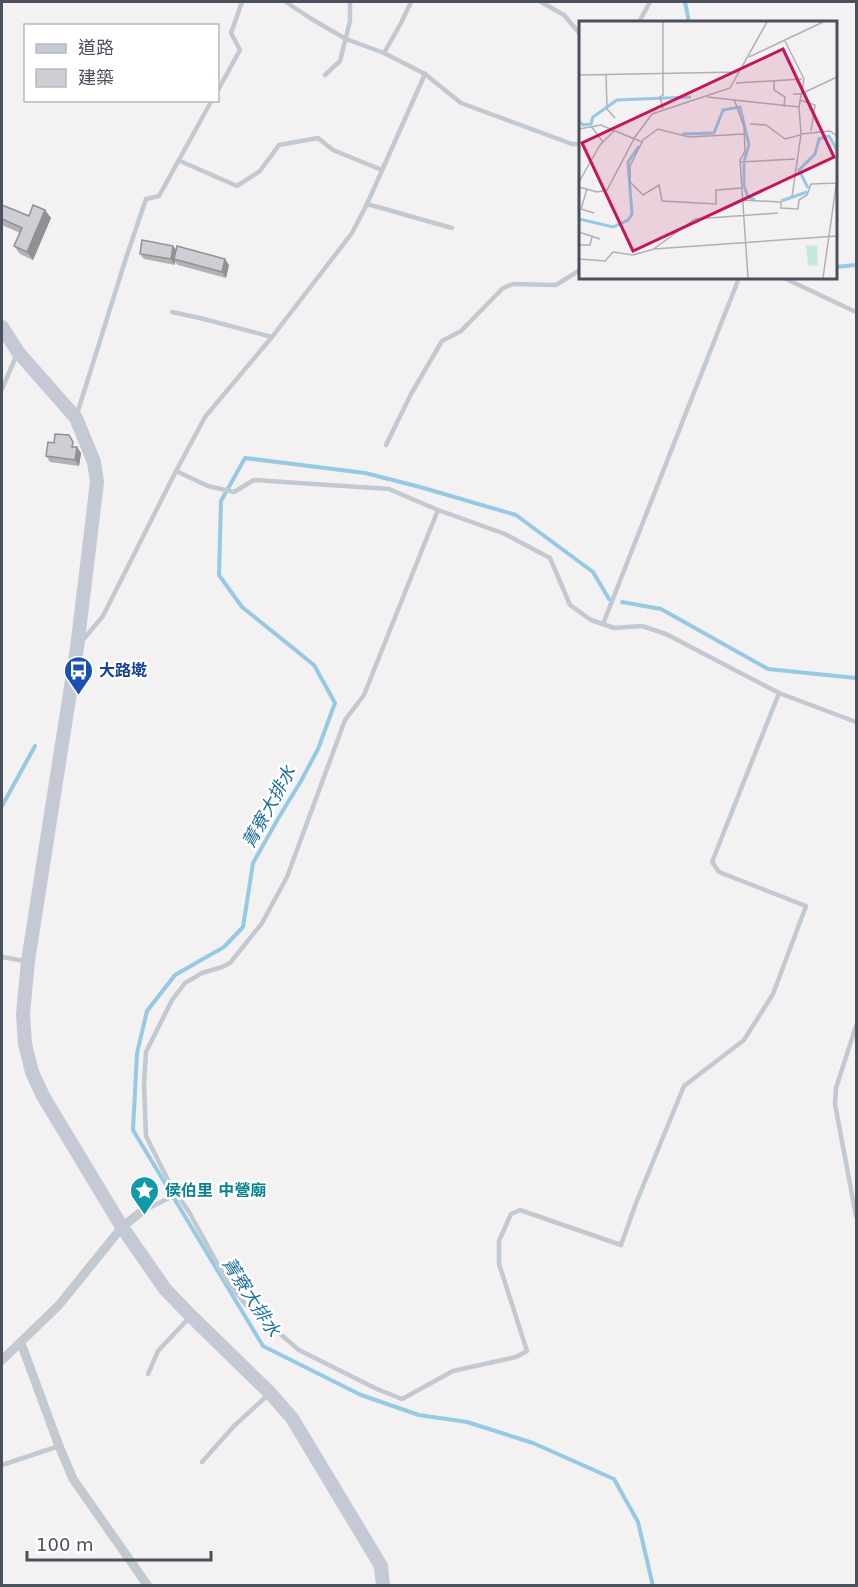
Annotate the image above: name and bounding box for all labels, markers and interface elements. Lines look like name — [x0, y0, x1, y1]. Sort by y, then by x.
inset map — [579, 21, 837, 279]
legend — [24, 24, 219, 102]
text: 道路 — [78, 37, 114, 58]
text: 建築 — [78, 67, 114, 88]
bus stop icon: 大路墘 — [62, 654, 94, 696]
place label: 大路墘 — [99, 661, 147, 680]
water label: 菁寮大排水 — [238, 761, 300, 851]
place icon: 侯伯里 中營廟 — [128, 1174, 160, 1216]
place label: 侯伯里 中營廟 — [165, 1181, 267, 1200]
water label: 菁寮大排水 — [218, 1253, 285, 1341]
scale bar — [27, 1524, 212, 1562]
text: 100 m — [36, 1534, 94, 1555]

